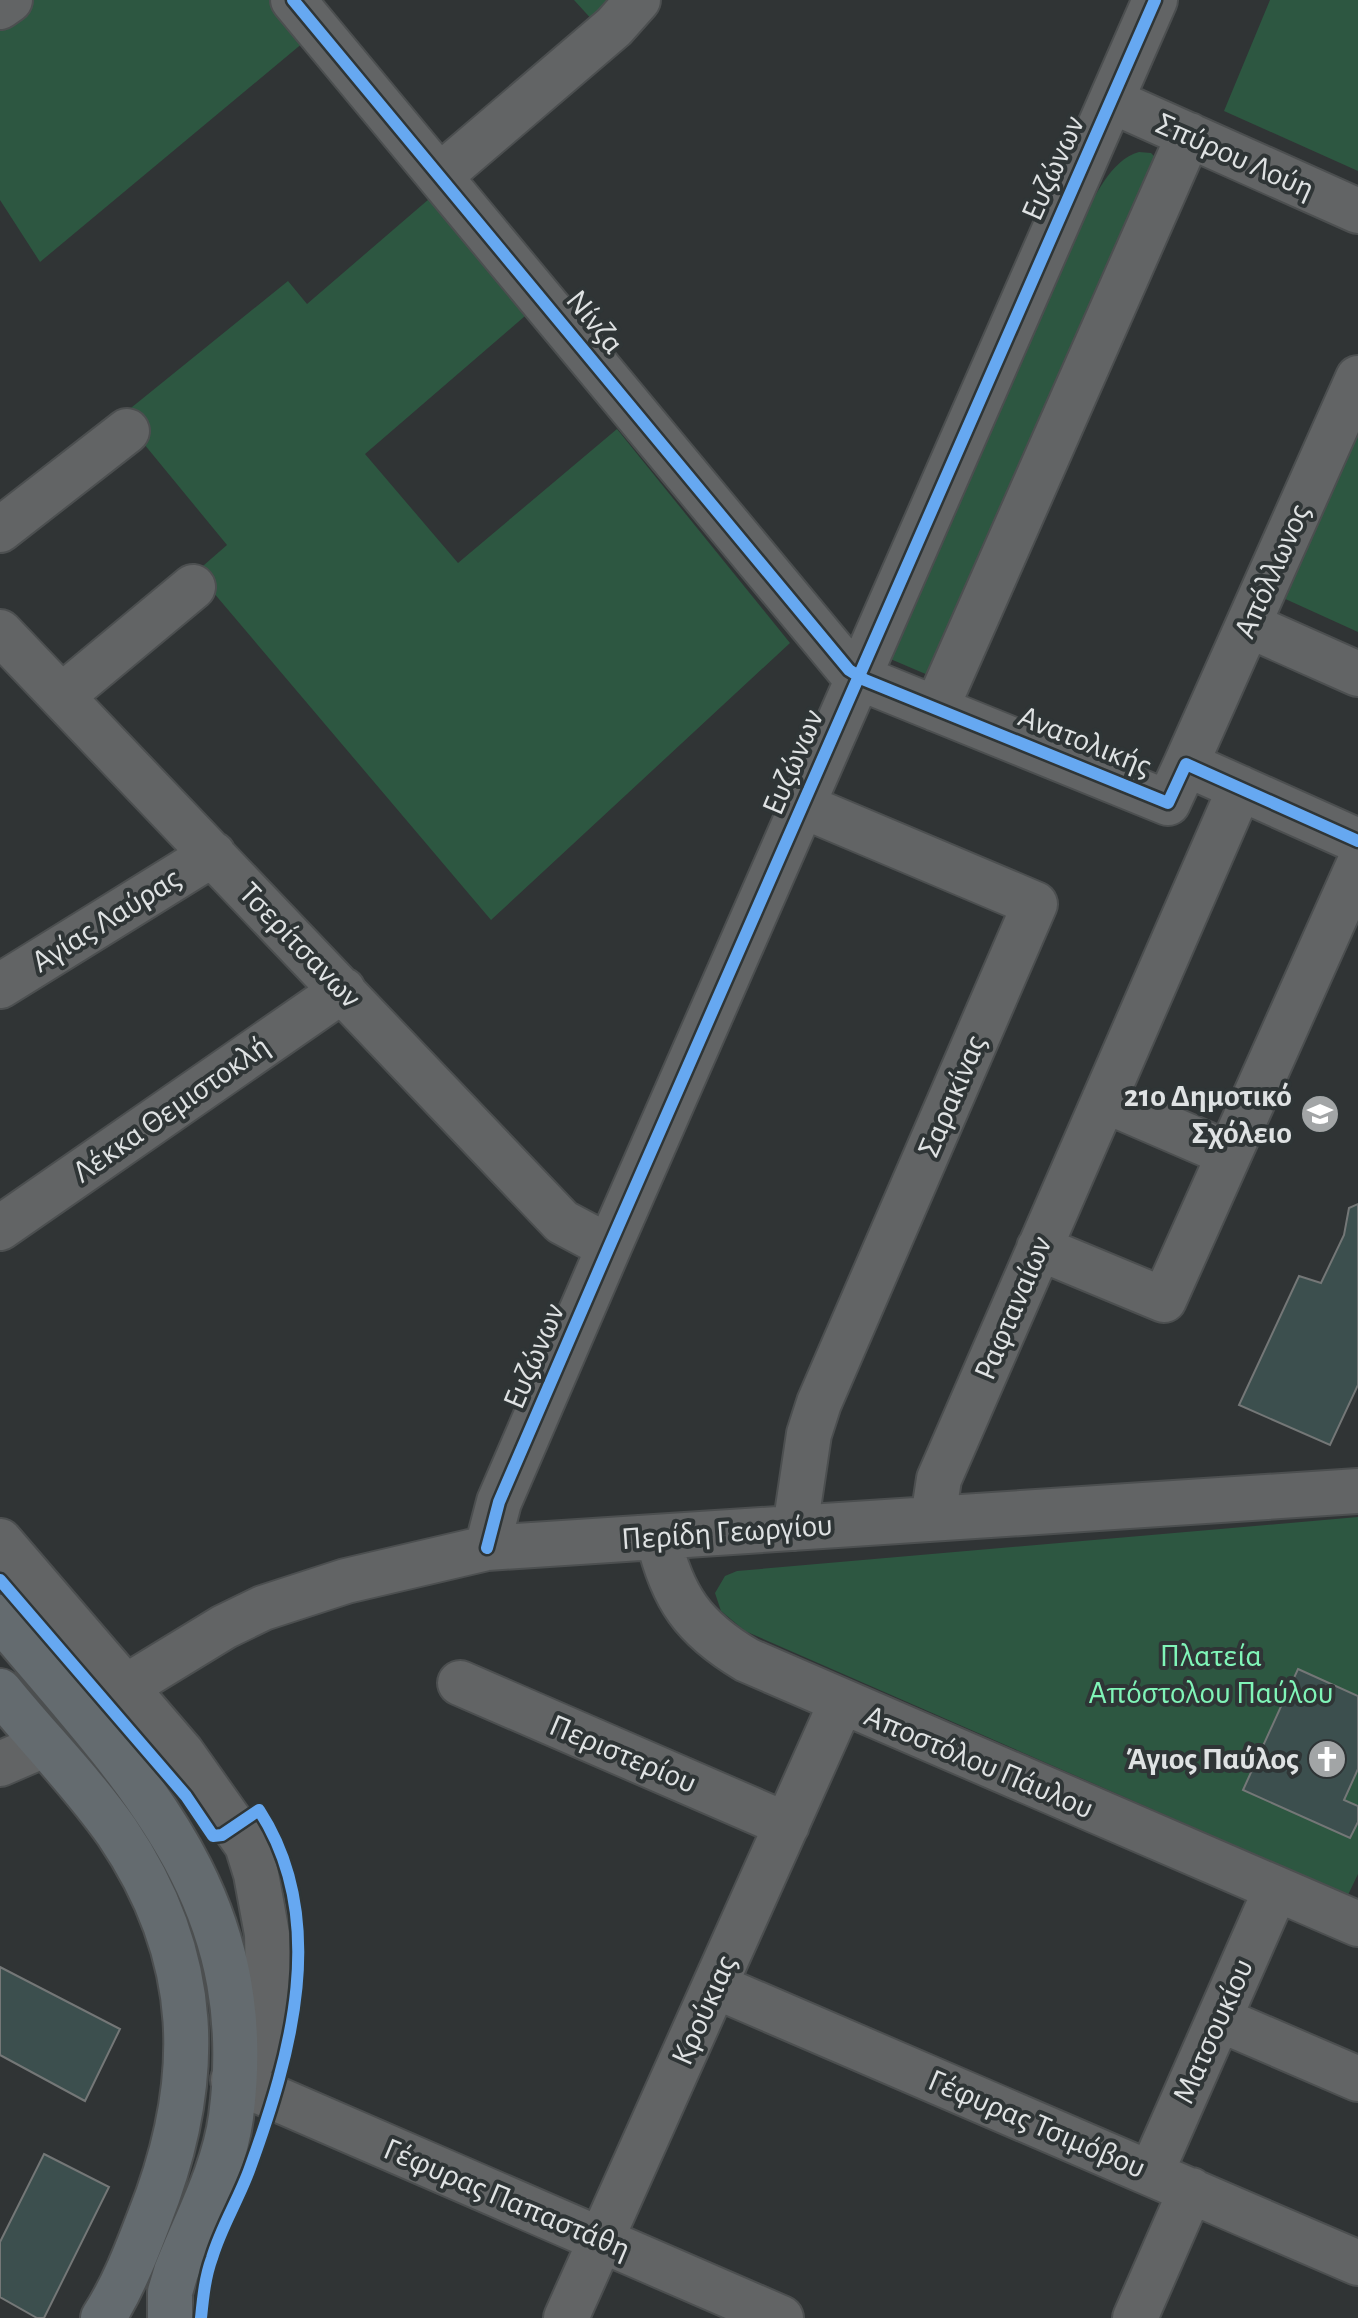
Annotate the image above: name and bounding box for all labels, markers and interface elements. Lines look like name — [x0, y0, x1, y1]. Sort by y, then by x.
street label: Σπύρου Λούη — [1151, 107, 1319, 205]
street label: Ευζώνων — [1016, 111, 1090, 225]
street label: Νίνζα — [560, 284, 630, 360]
street label: Απόλλωνος — [1228, 499, 1316, 643]
street label: Ανατολικής — [1014, 700, 1156, 782]
street label: Ευζώνων — [757, 705, 829, 819]
street label: Αγίας Λαύρας — [26, 862, 186, 978]
street label: Τσερίτσανων — [233, 876, 367, 1014]
street label: Λέκκα Θεμιστοκλή — [67, 1029, 275, 1189]
street label: Σαρακίνας — [912, 1030, 992, 1162]
place label: 21ο Δημοτικό Σχόλειο — [1124, 1080, 1292, 1149]
school or university icon: 21ο Δημοτικό Σχόλειο — [1299, 1093, 1341, 1135]
street label: Ραφταναίων — [968, 1232, 1058, 1384]
street label: Ευζώνων — [498, 1299, 570, 1413]
street label: Περίδη Γεωργίου — [620, 1509, 834, 1555]
park label: Πλατεία Απόστολου Παύλου — [1088, 1640, 1334, 1709]
street label: Αποστόλου Πάυλου — [860, 1699, 1098, 1825]
street label: Περιστερίου — [545, 1709, 701, 1799]
church icon: Άγιος Παύλος — [1306, 1738, 1348, 1780]
place label: Άγιος Παύλος — [1126, 1743, 1299, 1775]
street label: Κρούκιας — [666, 1950, 742, 2070]
street label: Ματσουκίου — [1167, 1954, 1259, 2108]
street label: Γέφυρας Τσιμόβου — [924, 2064, 1150, 2184]
street label: Γέφυρας Παπαστάθη — [379, 2133, 635, 2265]

